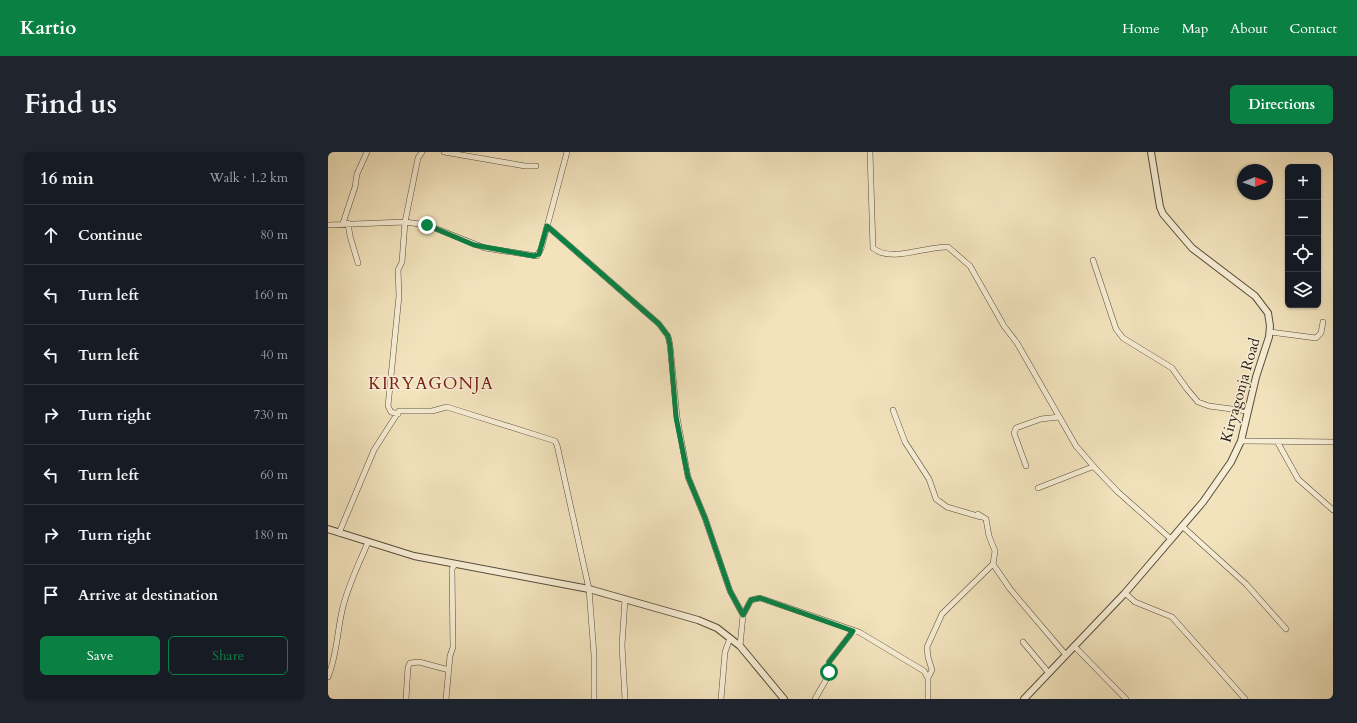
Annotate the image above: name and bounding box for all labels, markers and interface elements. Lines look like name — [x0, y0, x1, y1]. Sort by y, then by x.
text: Kartio — [20, 15, 76, 41]
text: Home — [1122, 19, 1160, 38]
text: Map — [1182, 19, 1208, 38]
text: About — [1230, 19, 1267, 38]
text: Contact — [1289, 19, 1337, 38]
text: Find us — [24, 85, 117, 123]
button: Directions — [1230, 85, 1333, 124]
north arrow — [1237, 164, 1273, 200]
map controls — [1285, 164, 1321, 308]
button: + — [1285, 164, 1321, 200]
text: 16 min — [40, 167, 94, 190]
text: Walk · 1.2 km — [209, 169, 288, 187]
button: − — [1285, 200, 1321, 236]
route end — [418, 216, 436, 234]
icon: ahead — [40, 224, 62, 246]
text: Continue — [78, 225, 143, 245]
text: 80 m — [260, 226, 288, 244]
button: locate — [1285, 236, 1321, 272]
button: layers — [1285, 272, 1321, 308]
icon: left — [40, 284, 62, 306]
text: Turn left — [78, 285, 139, 305]
text: 160 m — [254, 286, 288, 304]
street label: Kiryagonja Road — [1216, 335, 1265, 445]
icon: left — [40, 344, 62, 366]
text: Turn left — [78, 345, 139, 365]
text: 40 m — [260, 346, 288, 364]
district label: KIRYAGONJA — [368, 372, 494, 395]
icon: right — [40, 404, 62, 426]
text: Turn right — [78, 405, 151, 425]
text: 730 m — [254, 406, 288, 424]
icon: left — [40, 464, 62, 486]
text: Turn left — [78, 465, 139, 485]
text: 60 m — [260, 466, 288, 484]
icon: right — [40, 524, 62, 546]
text: Turn right — [78, 525, 151, 545]
text: 180 m — [254, 526, 288, 544]
icon: arrive — [40, 584, 62, 606]
text: Arrive at destination — [78, 585, 218, 605]
button: Save — [40, 636, 160, 675]
button: Share — [168, 636, 288, 675]
route start — [820, 663, 838, 681]

